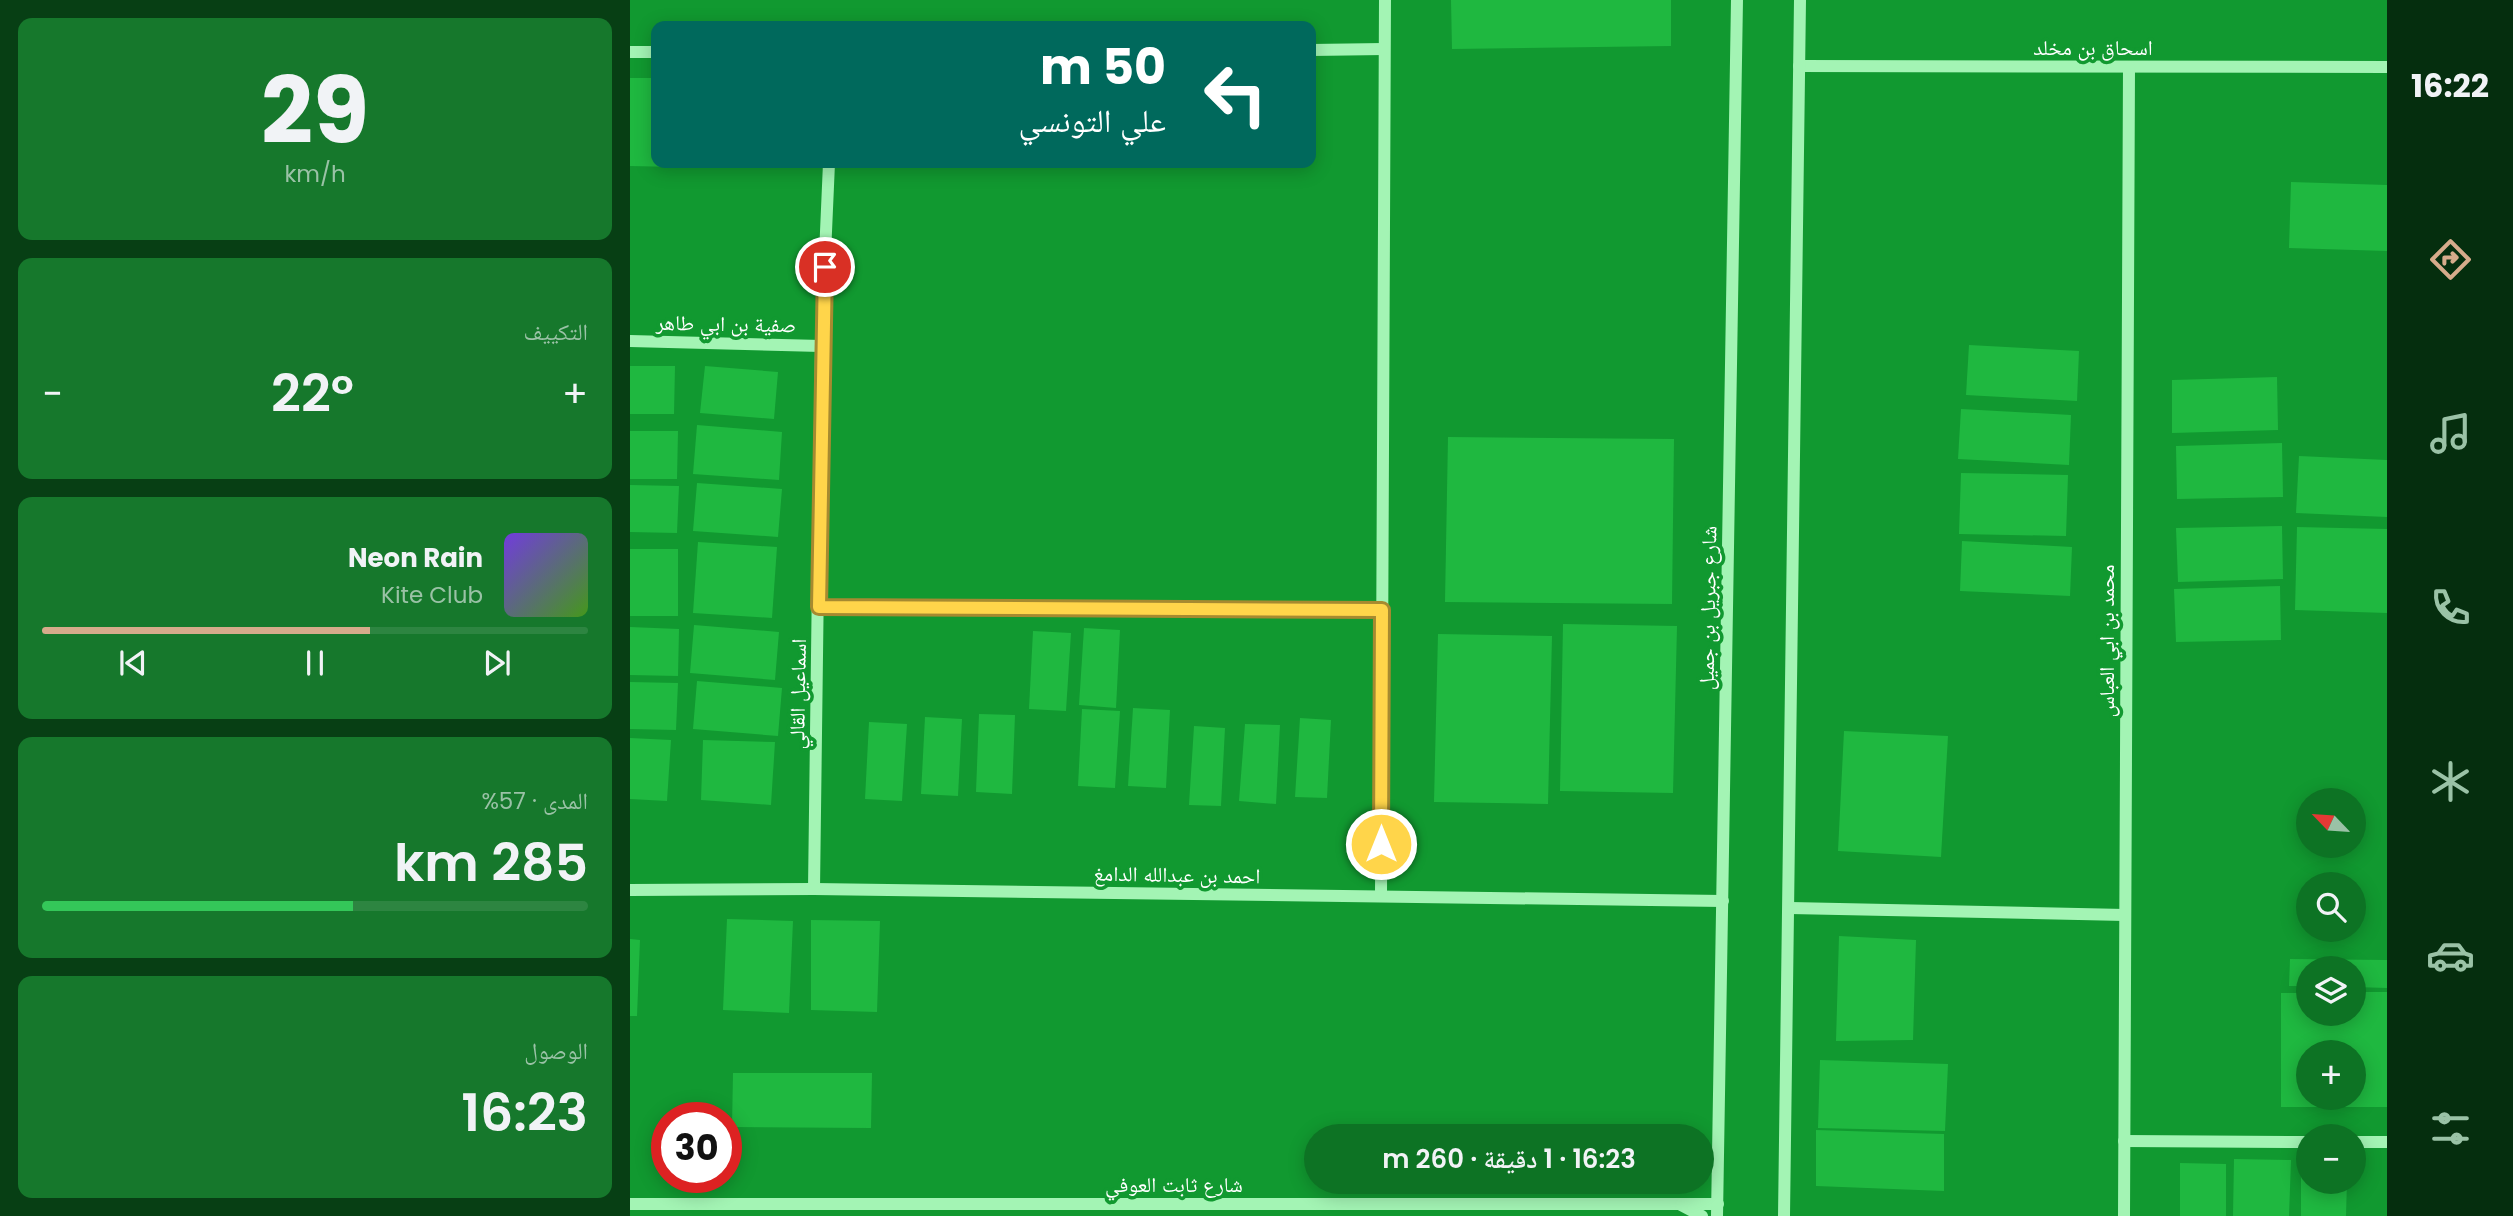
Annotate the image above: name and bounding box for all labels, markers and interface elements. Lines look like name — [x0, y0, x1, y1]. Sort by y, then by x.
text: 50 m — [1040, 33, 1166, 101]
street label: اسحاق بن مخلد — [2033, 33, 2153, 62]
text: 29 — [261, 47, 369, 175]
icon: left — [1190, 49, 1281, 140]
text: 16:22 — [2411, 63, 2489, 108]
text: علي التونسي — [1019, 98, 1166, 143]
text: km/h — [284, 158, 346, 190]
icon: directions — [2426, 235, 2475, 284]
pin — [795, 237, 855, 297]
icon: arrive — [806, 248, 844, 286]
street label: صفية بن ابي طاهر — [655, 308, 796, 342]
text: التكييف — [523, 316, 588, 348]
text: 22° — [271, 357, 354, 430]
text: − — [42, 367, 63, 420]
text: + — [562, 367, 588, 420]
icon: music — [2426, 409, 2475, 458]
street label: شارع جبريل بن جميل — [1692, 526, 1723, 690]
text: Neon Rain — [348, 540, 483, 576]
street label: محمد بن ابي العباس — [2092, 564, 2123, 718]
text: Kite Club — [381, 579, 483, 611]
icon: phone — [2426, 583, 2475, 632]
street label: اسماعيل القالي — [782, 638, 815, 750]
icon: previous — [114, 644, 152, 682]
icon: pause — [296, 644, 334, 682]
icon: next — [478, 644, 516, 682]
icon: climate — [2426, 757, 2475, 806]
text: المدى · 57% — [481, 785, 588, 817]
north arrow — [2296, 788, 2366, 858]
map controls — [2296, 788, 2366, 1194]
position arrow — [1344, 807, 1418, 881]
text: 285 km — [394, 826, 588, 899]
street label: احمد بن عبدالله الدامغ — [1093, 859, 1261, 890]
button: search — [2296, 872, 2366, 942]
icon: car — [2426, 931, 2475, 980]
button: layers — [2296, 956, 2366, 1026]
text: الوصول — [524, 1035, 588, 1067]
button: + — [2296, 1040, 2366, 1110]
text: 16:23 — [461, 1076, 588, 1149]
speed limit sign: 30 — [651, 1102, 742, 1193]
icon: filters — [2426, 1104, 2475, 1153]
button: − — [2296, 1124, 2366, 1194]
text: 16:23 · 1 دقيقة · 260 m — [1382, 1141, 1636, 1177]
street label: شارع ثابت العوفي — [1105, 1170, 1243, 1201]

